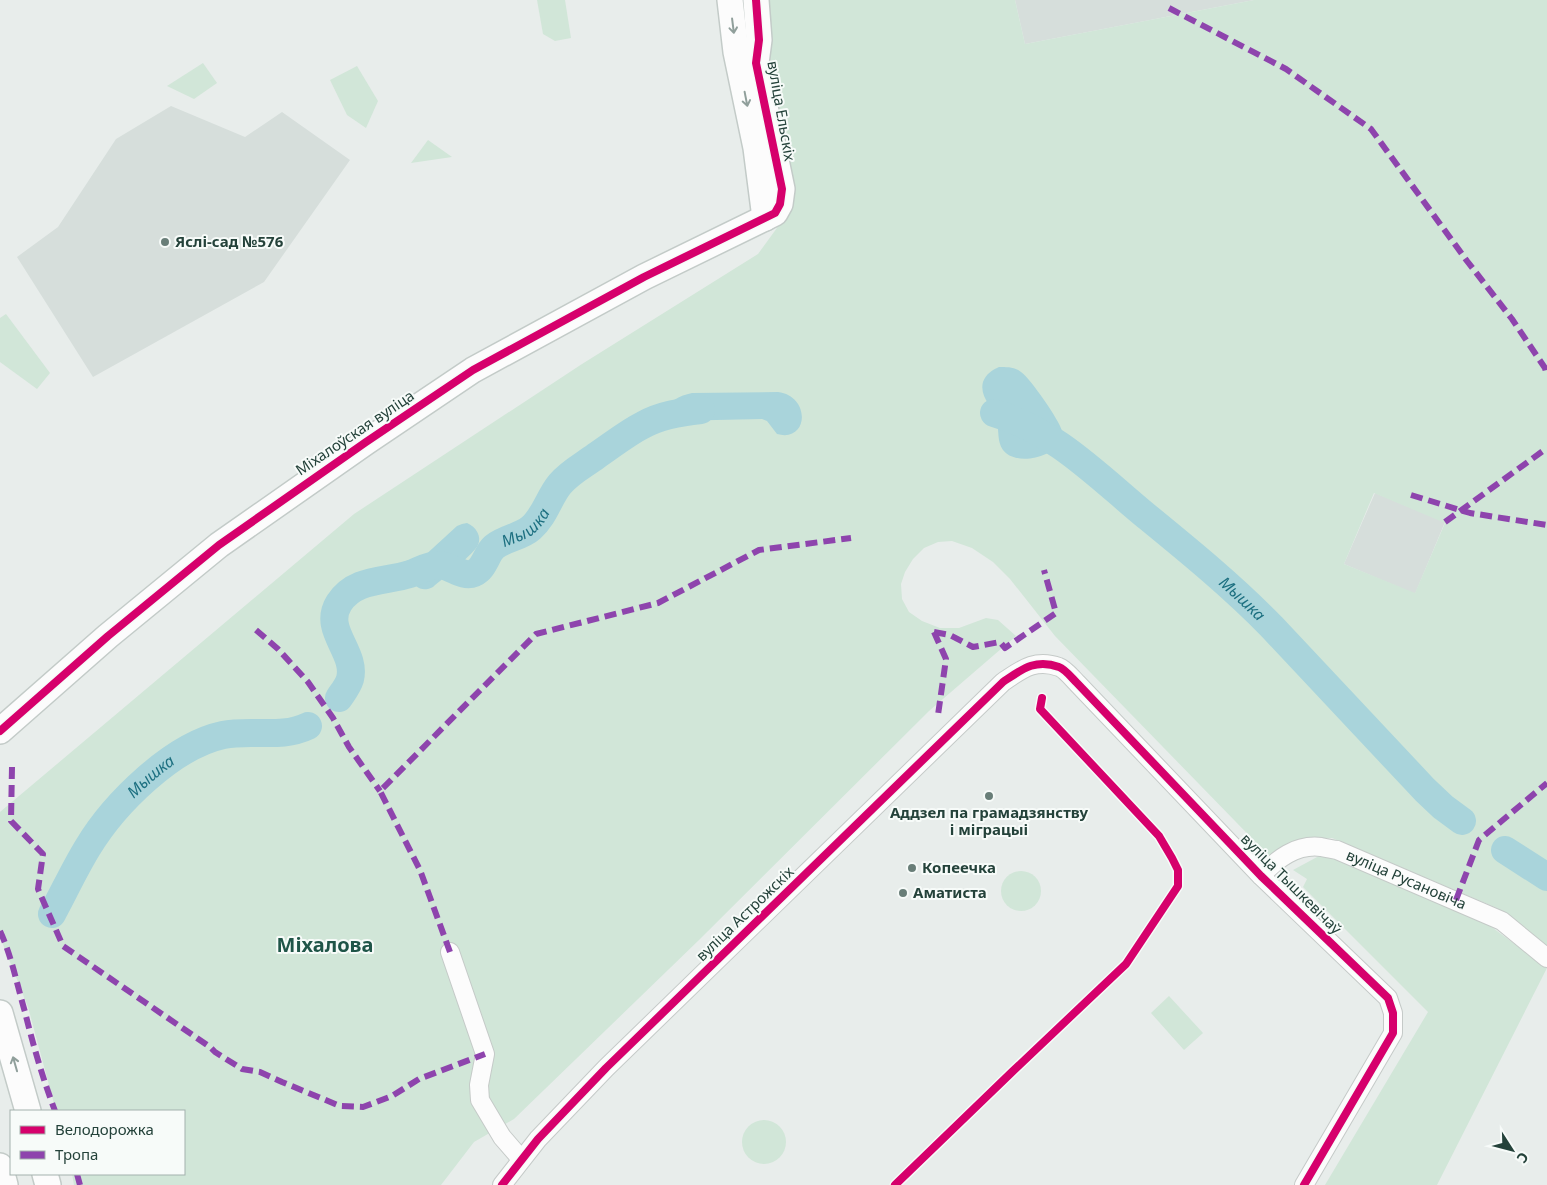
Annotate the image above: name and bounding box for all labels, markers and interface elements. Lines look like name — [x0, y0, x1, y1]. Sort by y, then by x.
one-way arrow — [728, 18, 738, 34]
street label: вуліца Ельскіх — [763, 59, 801, 163]
one-way arrow — [742, 91, 751, 107]
place label: Яслі-сад №576 — [175, 231, 284, 251]
marker: Яслі-сад №576 — [159, 236, 171, 248]
street label: Міхалоўская вуліца — [291, 385, 418, 479]
water label: Мышка — [498, 504, 555, 552]
water label: Мышка — [1215, 571, 1270, 625]
water label: Мышка — [122, 750, 179, 802]
marker: Аддзел па грамадзянству і міграцыі — [983, 790, 995, 802]
place label: Аддзел па грамадзянству і міграцыі — [890, 802, 1089, 839]
street label: вуліца Тышкевічаў — [1237, 829, 1347, 938]
street label: вуліца Русановіча — [1343, 844, 1470, 914]
place label: Копеечка — [922, 857, 996, 877]
street label: вуліца Астрожскіх — [691, 861, 798, 965]
marker: Копеечка — [906, 862, 918, 874]
place label: Аматиста — [913, 882, 987, 902]
marker: Аматиста — [897, 887, 909, 899]
district label: Міхалова — [277, 931, 373, 958]
one-way arrow — [10, 1057, 20, 1073]
legend — [10, 1110, 185, 1175]
text: Велодорожка — [55, 1119, 154, 1139]
north arrow — [1487, 1125, 1537, 1175]
text: Тропа — [55, 1144, 98, 1164]
text: С — [1513, 1149, 1533, 1167]

